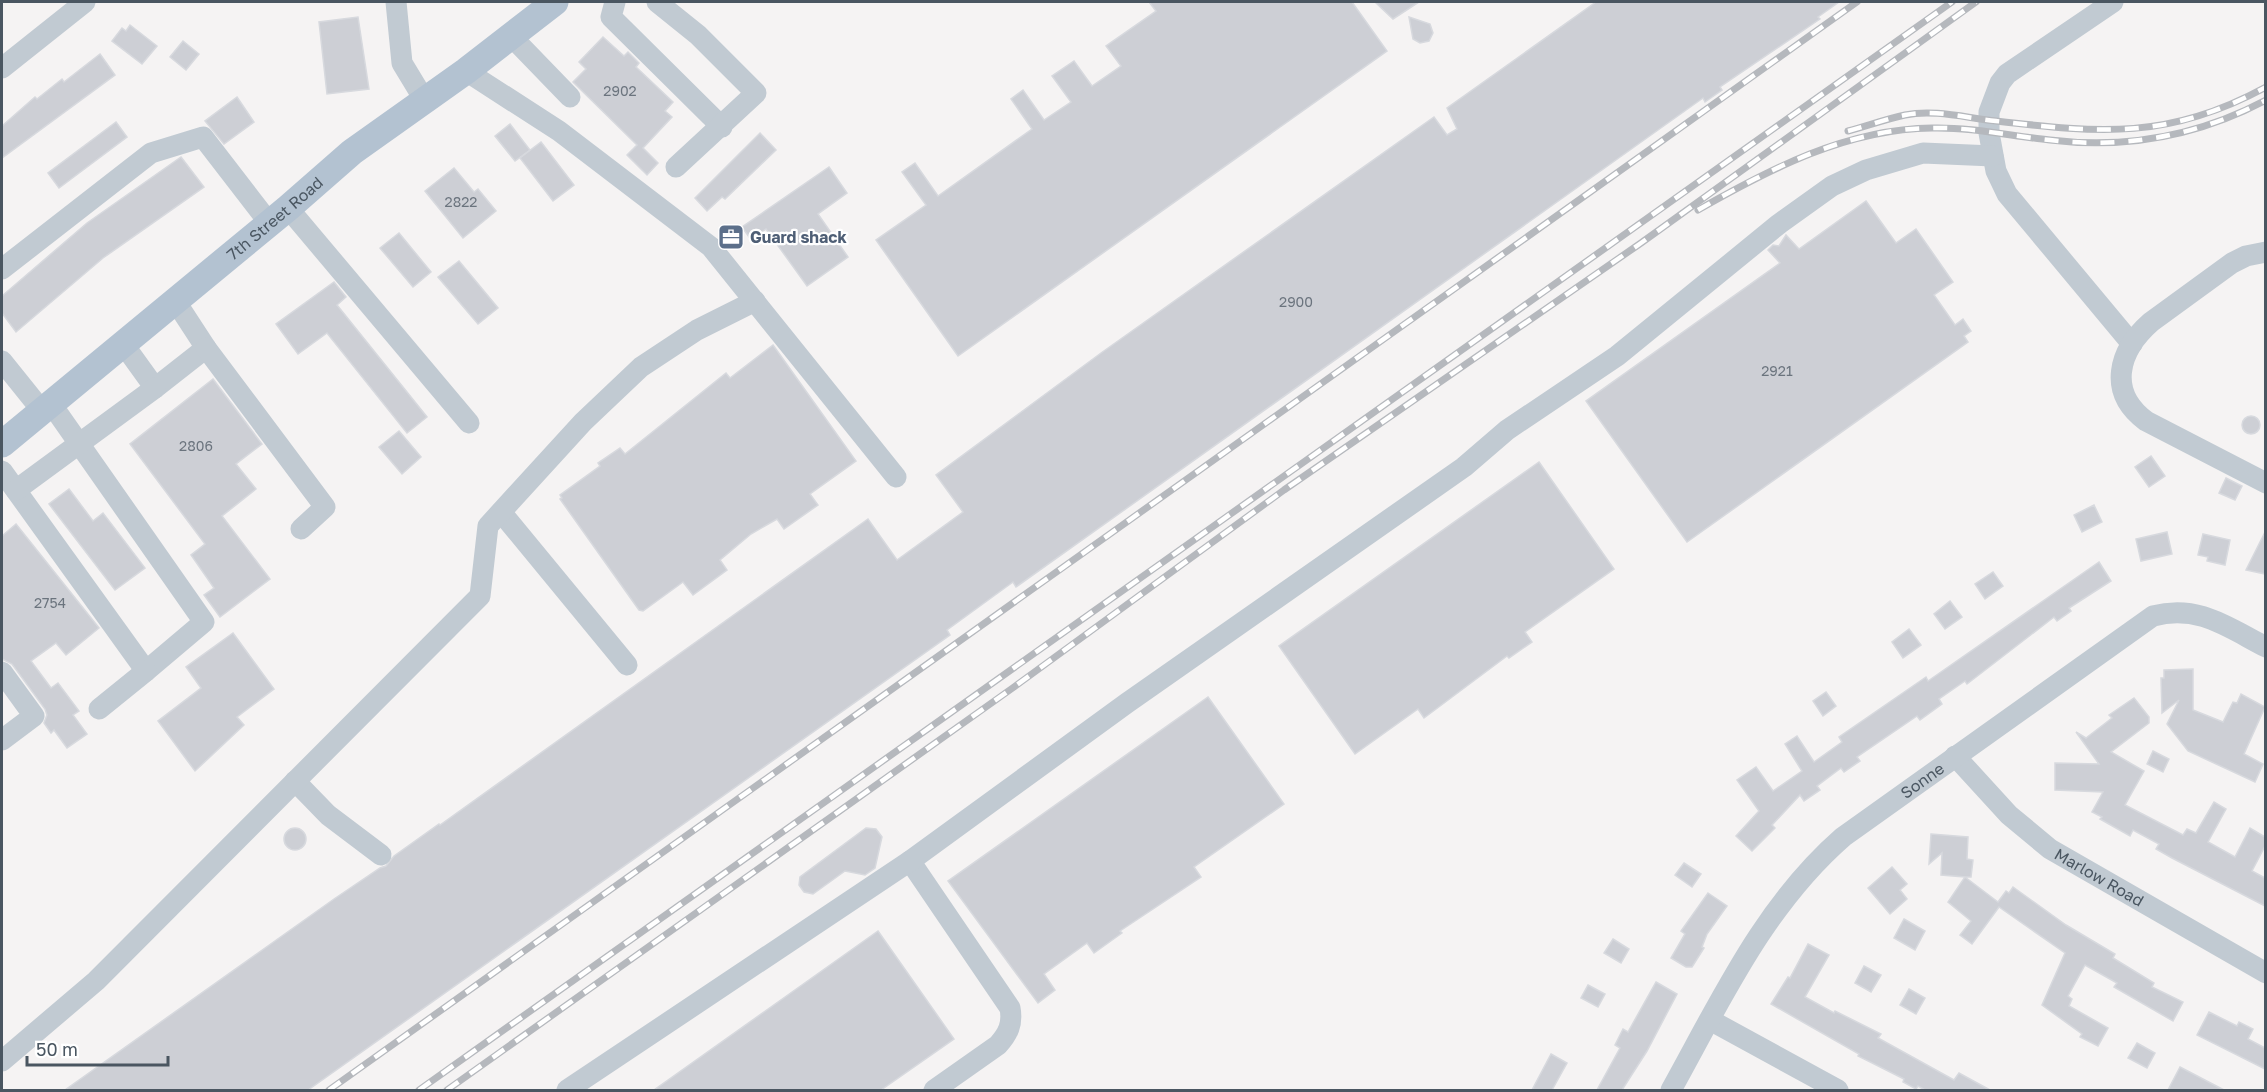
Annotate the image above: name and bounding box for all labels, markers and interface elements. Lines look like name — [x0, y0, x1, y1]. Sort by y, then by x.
house number: 2902 — [603, 82, 637, 99]
street label: 7th Street Road — [223, 172, 327, 264]
house number: 2822 — [445, 193, 477, 210]
office icon: Guard shack — [716, 222, 746, 252]
place label: Guard shack — [750, 227, 848, 247]
house number: 2900 — [1279, 293, 1313, 310]
house number: 2921 — [1761, 362, 1793, 379]
house number: 2806 — [179, 437, 213, 454]
house number: 2754 — [34, 594, 66, 611]
street label: Sonne — [1897, 758, 1948, 803]
street label: Marlow Road — [2051, 844, 2147, 911]
scale bar — [27, 1029, 168, 1067]
text: 50 m — [36, 1038, 78, 1060]

